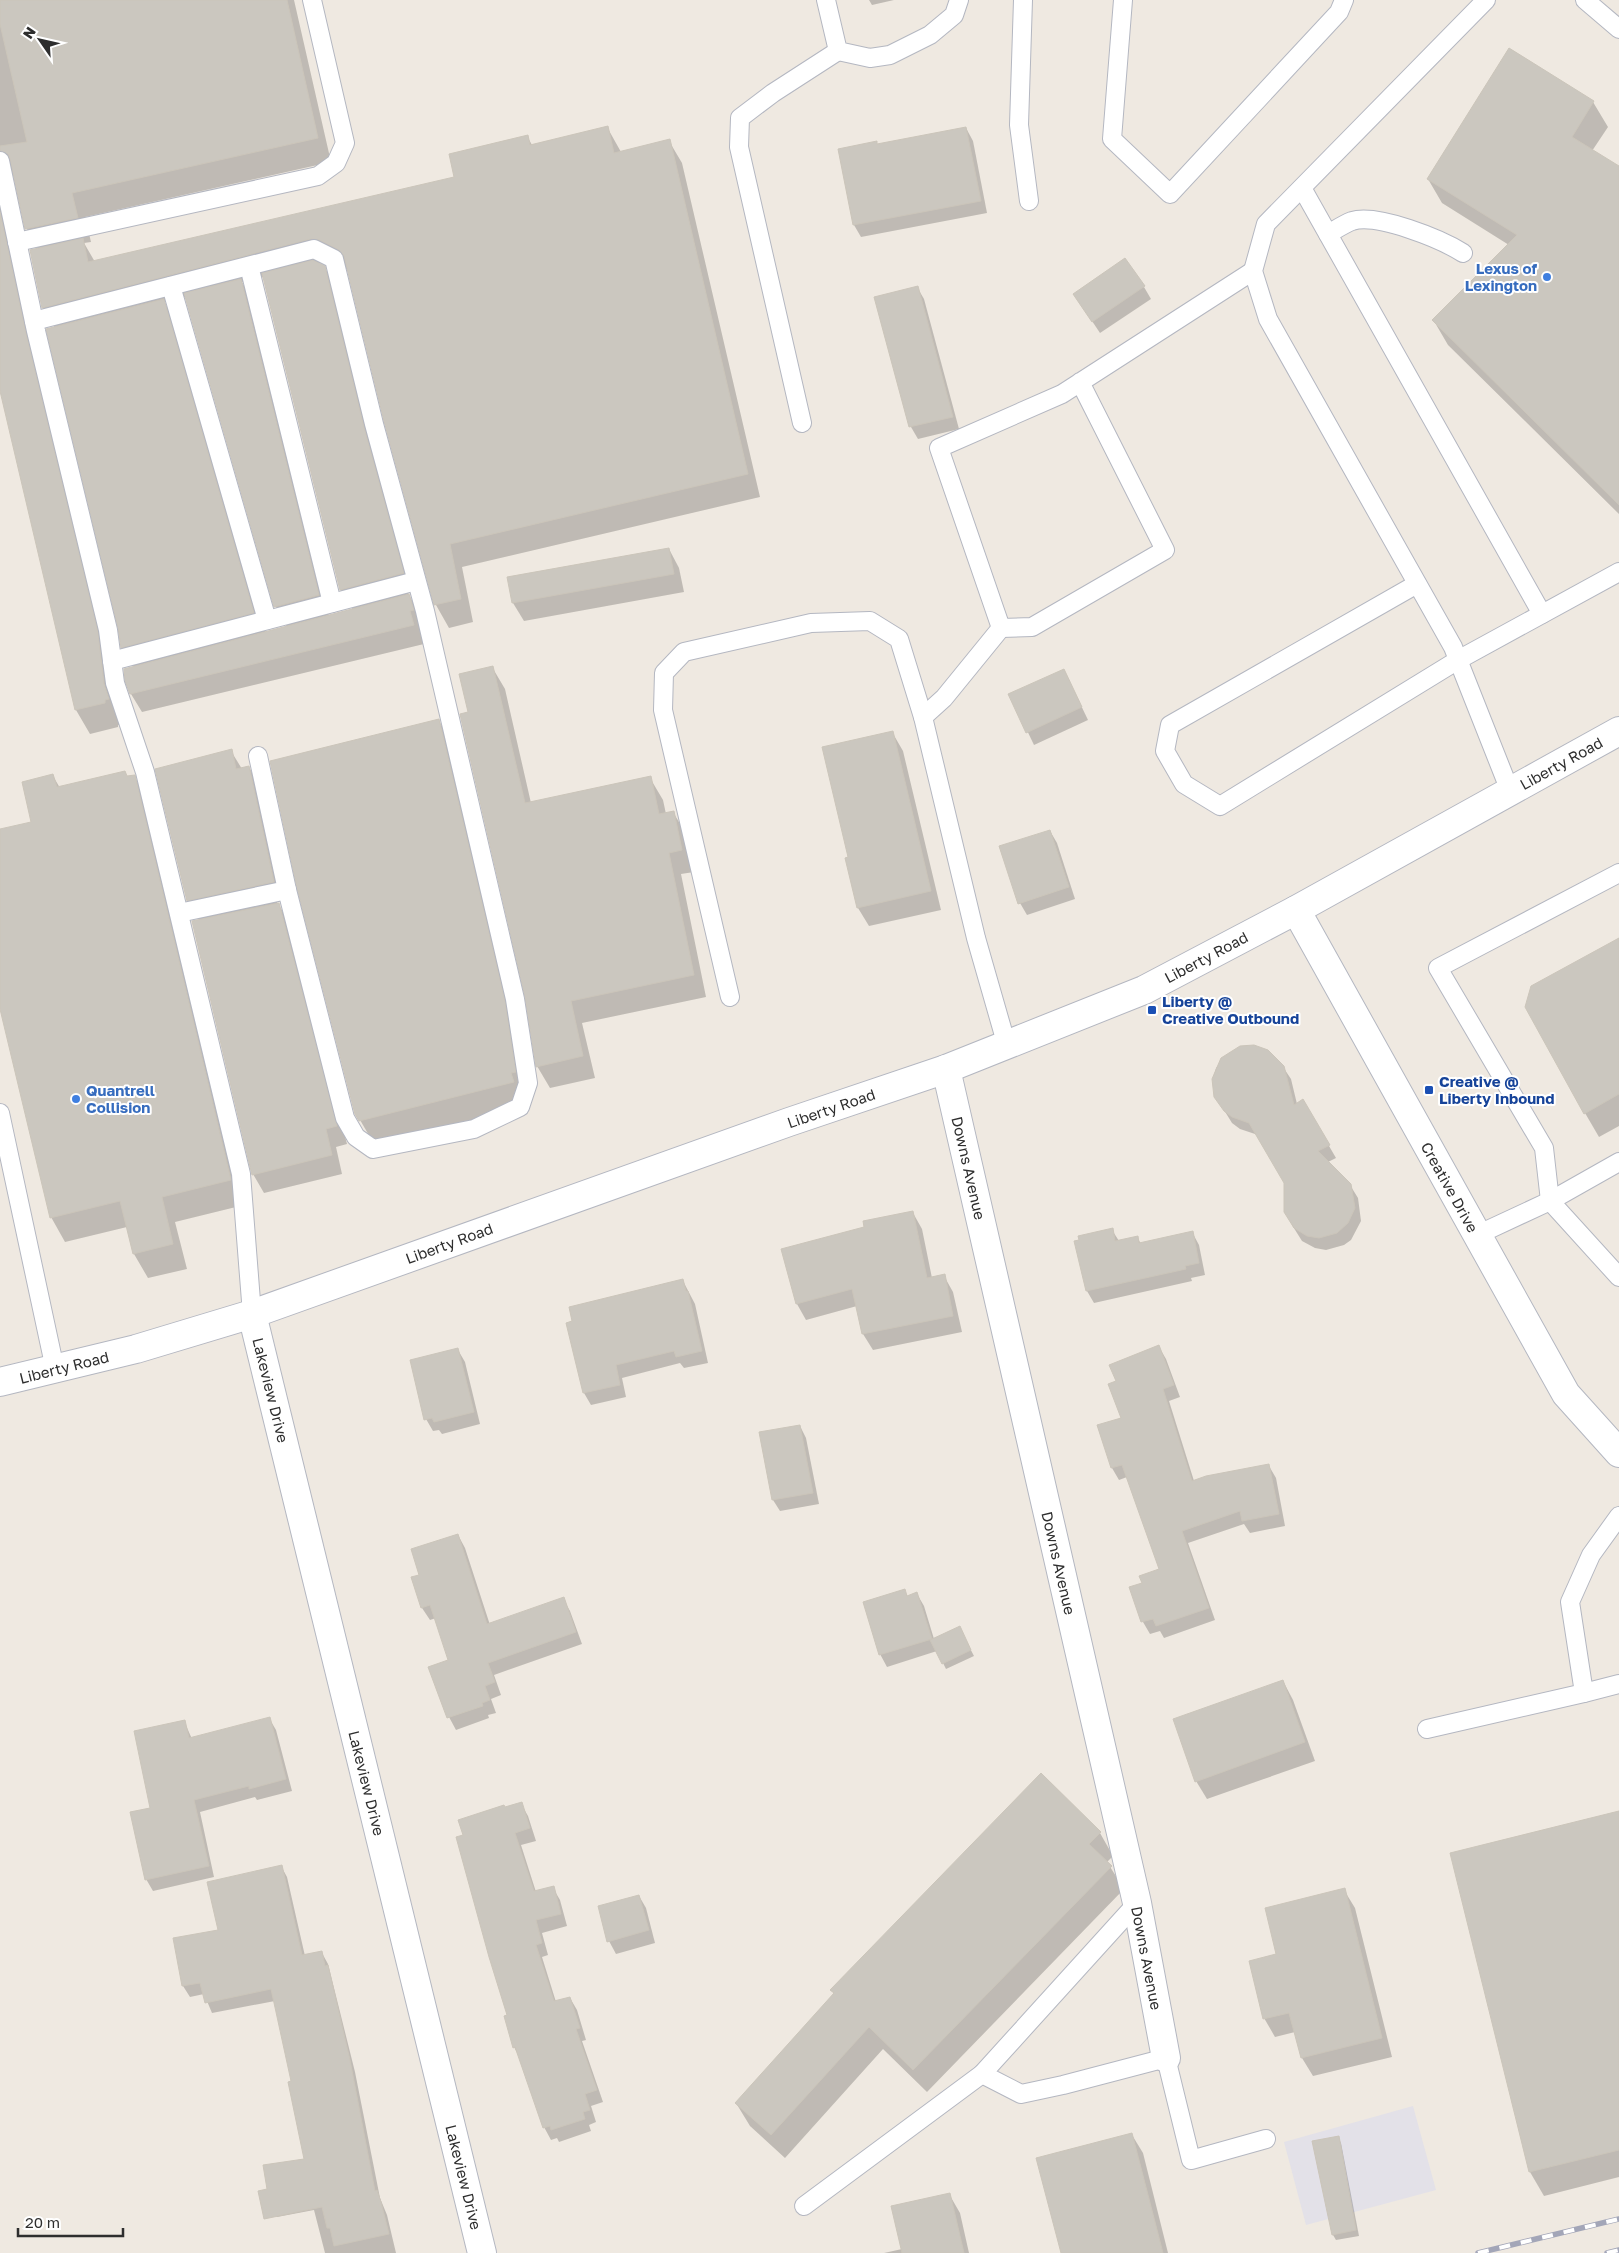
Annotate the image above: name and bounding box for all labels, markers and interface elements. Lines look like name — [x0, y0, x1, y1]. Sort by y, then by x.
north arrow — [15, 15, 65, 65]
text: N — [19, 23, 39, 42]
place label: Lexus of Lexington — [1465, 259, 1538, 294]
marker: Lexus of Lexington — [1541, 271, 1553, 283]
street label: Liberty Road — [1516, 733, 1606, 793]
street label: Liberty Road — [1161, 927, 1251, 987]
place label: Liberty @ Creative Outbound — [1162, 992, 1299, 1027]
marker: Liberty @ Creative Outbound — [1146, 1004, 1158, 1016]
place label: Creative @ Liberty Inbound — [1439, 1072, 1554, 1107]
place label: Quantrell Collision — [86, 1081, 155, 1116]
marker: Creative @ Liberty Inbound — [1423, 1084, 1435, 1096]
street label: Liberty Road — [785, 1085, 877, 1131]
marker: Quantrell Collision — [70, 1093, 82, 1105]
street label: Downs Avenue — [948, 1115, 990, 1222]
street label: Creative Drive — [1418, 1139, 1482, 1236]
street label: Liberty Road — [403, 1219, 495, 1267]
street label: Lakeview Drive — [249, 1336, 293, 1445]
street label: Liberty Road — [17, 1347, 111, 1387]
street label: Downs Avenue — [1038, 1510, 1080, 1617]
street label: Lakeview Drive — [345, 1729, 389, 1838]
street label: Downs Avenue — [1128, 1905, 1166, 2012]
street label: Lakeview Drive — [442, 2123, 486, 2232]
scale bar — [18, 2206, 122, 2238]
text: 20 m — [25, 2213, 60, 2231]

